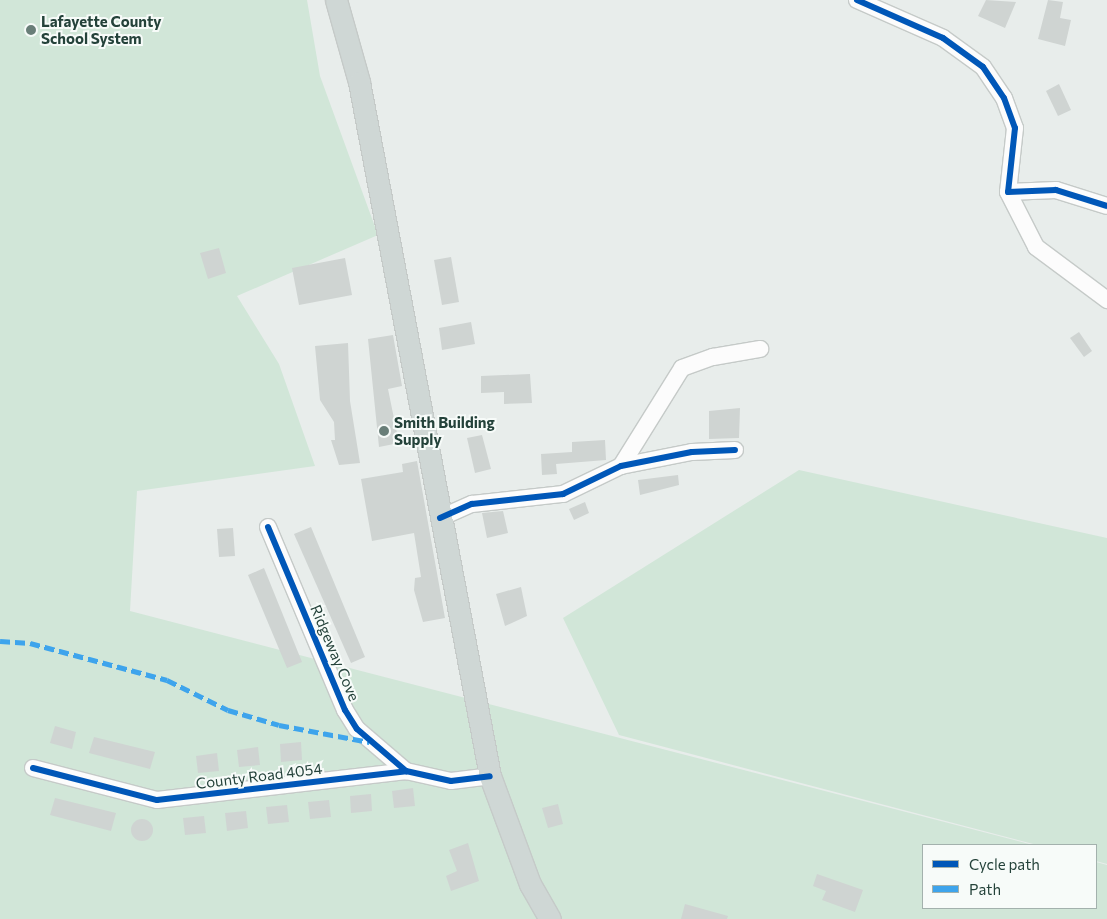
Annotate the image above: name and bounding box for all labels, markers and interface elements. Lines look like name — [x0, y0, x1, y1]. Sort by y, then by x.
place label: Lafayette County School System — [41, 12, 161, 47]
marker: Lafayette County School System — [25, 24, 37, 36]
place label: Smith Building Supply — [394, 413, 495, 448]
marker: Smith Building Supply — [378, 425, 390, 437]
street label: Ridgeway Cove — [307, 602, 363, 704]
street label: County Road 4054 — [195, 759, 323, 793]
legend — [922, 844, 1097, 909]
text: Cycle path — [969, 855, 1040, 873]
text: Path — [969, 880, 1001, 898]

